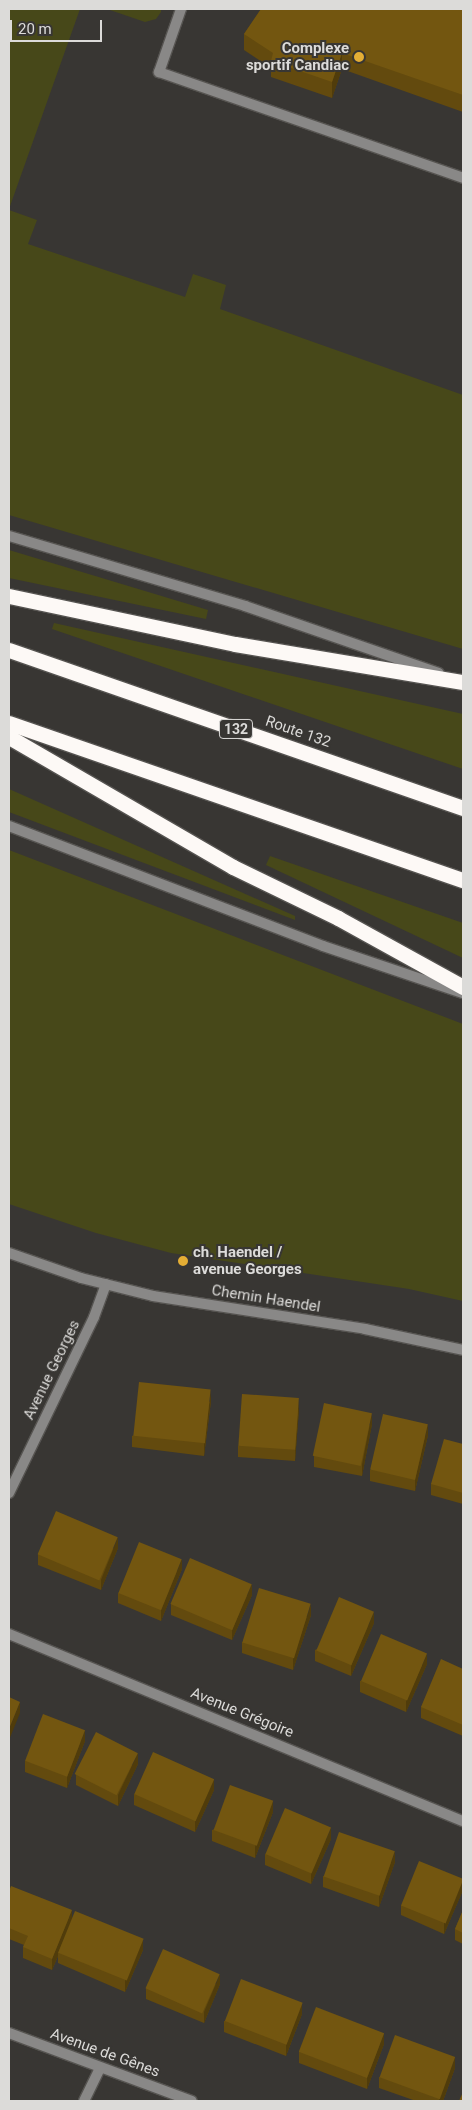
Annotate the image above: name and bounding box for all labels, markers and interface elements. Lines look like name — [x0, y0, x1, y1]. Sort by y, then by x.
scale bar — [12, 10, 105, 42]
text: 20 m — [18, 20, 52, 38]
place label: Complexe sportif Candiac — [246, 39, 349, 74]
marker: Complexe sportif Candiac — [353, 51, 365, 63]
street label: Route 132 — [263, 712, 333, 752]
road number: 132 — [218, 718, 254, 741]
place label: ch. Haendel / avenue Georges — [193, 1243, 302, 1278]
marker: ch. Haendel / avenue Georges — [177, 1255, 189, 1267]
street label: Chemin Haendel — [210, 1282, 322, 1316]
street label: Avenue Georges — [20, 1317, 84, 1423]
street label: Avenue Grégoire — [188, 1684, 296, 1742]
street label: Avenue de Gênes — [48, 2025, 162, 2081]

